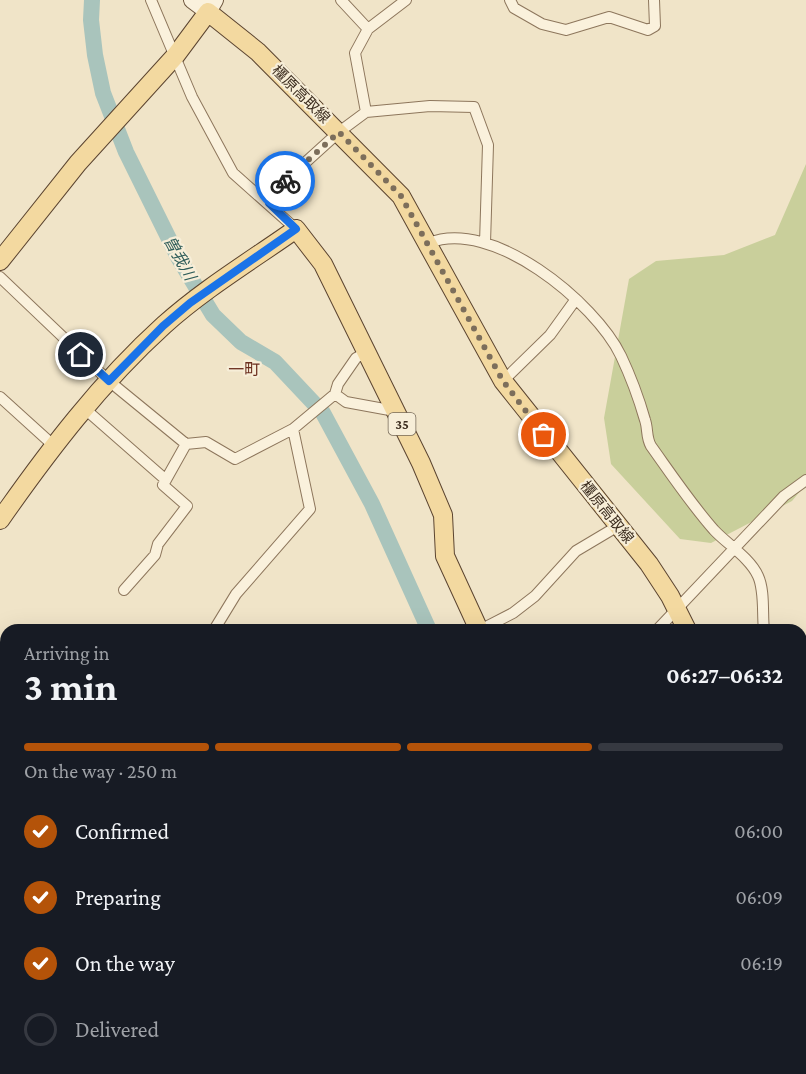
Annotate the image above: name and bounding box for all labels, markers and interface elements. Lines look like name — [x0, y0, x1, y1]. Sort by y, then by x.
street label: 橿原高取線 — [269, 62, 333, 126]
courier — [255, 151, 315, 211]
icon: bike — [269, 165, 302, 198]
water label: 曽我川 — [161, 233, 200, 285]
pin — [55, 329, 106, 380]
icon: home — [64, 338, 97, 371]
district label: 一町 — [228, 361, 260, 378]
pin — [518, 409, 569, 460]
road number: 35 — [388, 413, 416, 435]
icon: bag — [527, 418, 560, 451]
street label: 橿原高取線 — [577, 478, 637, 546]
text: Arriving in — [24, 642, 109, 664]
text: 06:27–06:32 — [666, 663, 783, 688]
text: 3 min — [24, 665, 117, 708]
text: On the way · 250 m — [24, 760, 177, 782]
icon: check — [24, 815, 57, 848]
text: Confirmed — [75, 819, 169, 844]
text: 06:00 — [734, 820, 783, 842]
icon: check — [24, 881, 57, 914]
text: Preparing — [75, 885, 161, 910]
text: 06:09 — [736, 886, 783, 908]
icon: check — [24, 947, 57, 980]
text: On the way — [75, 951, 175, 976]
text: 06:19 — [740, 952, 783, 974]
text: Delivered — [75, 1017, 159, 1042]

